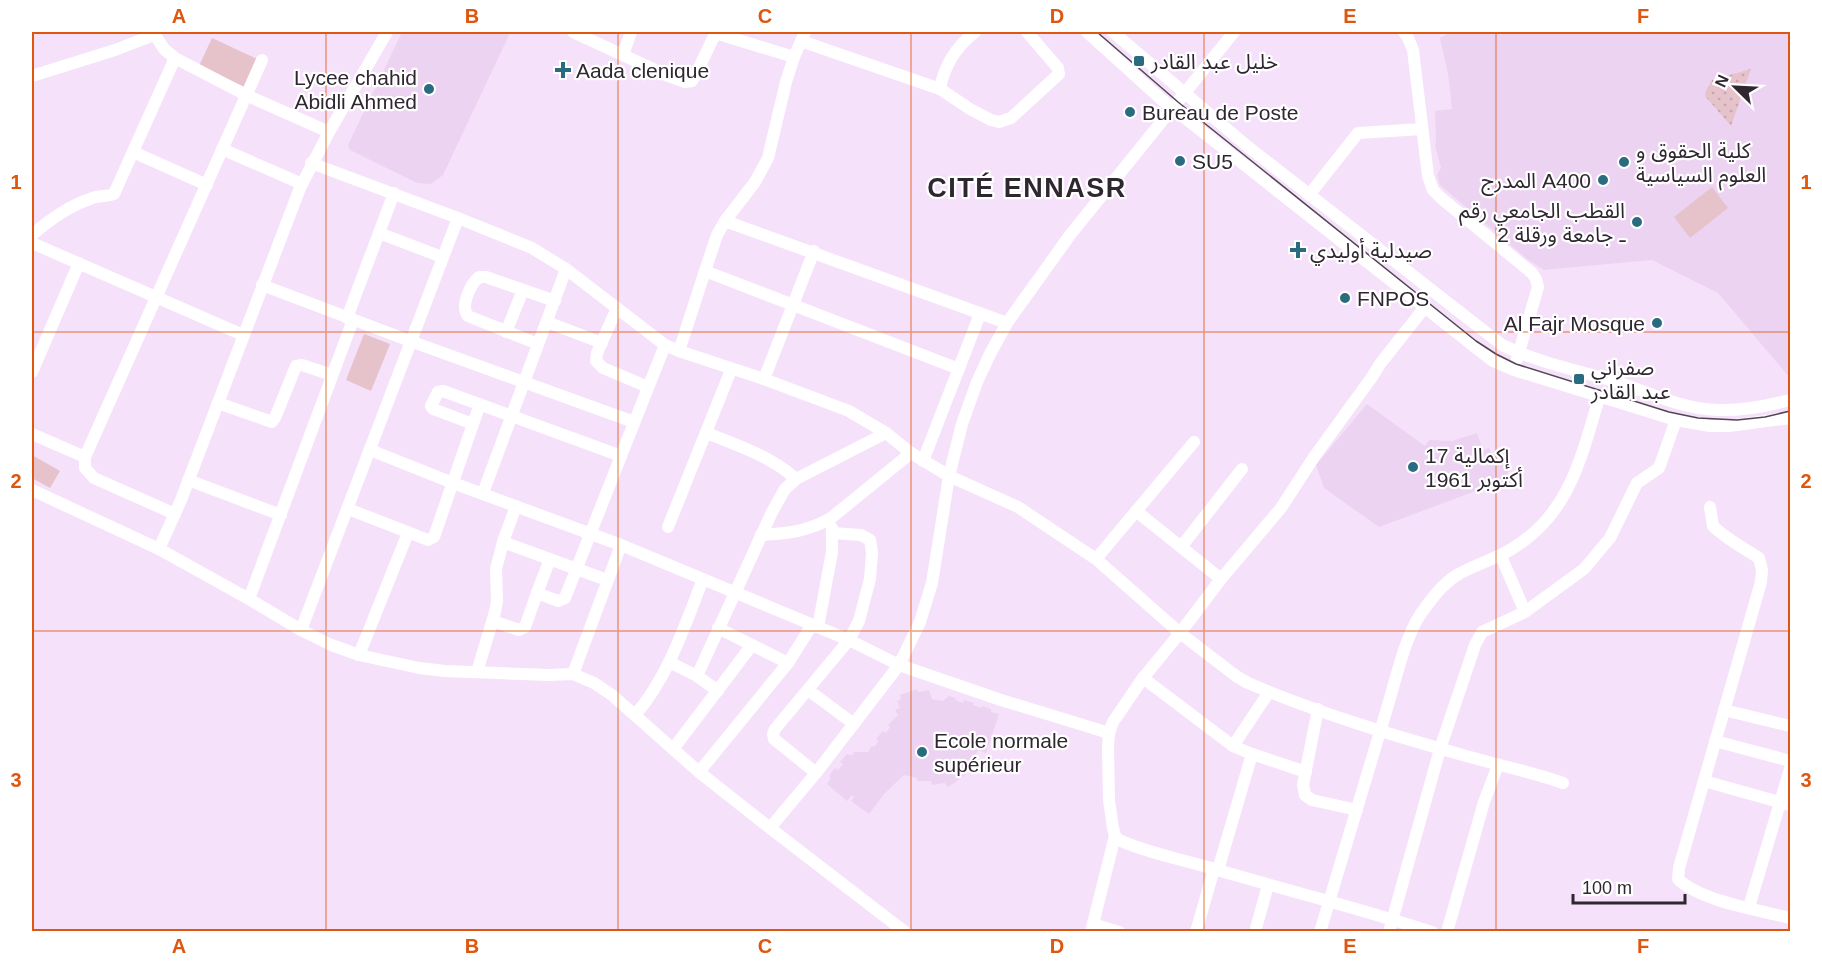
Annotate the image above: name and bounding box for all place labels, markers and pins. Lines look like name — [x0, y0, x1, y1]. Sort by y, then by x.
place label: خليل عبد القادر — [1150, 50, 1278, 74]
marker: خليل عبد القادر — [1132, 54, 1146, 68]
place label: Aada clenique — [576, 59, 709, 82]
marker: Aada clenique — [554, 61, 572, 79]
place label: Lycee chahid Abidli Ahmed — [294, 66, 417, 113]
marker: Lycee chahid Abidli Ahmed — [422, 82, 436, 96]
place label: Bureau de Poste — [1142, 101, 1298, 124]
marker: Bureau de Poste — [1123, 105, 1137, 119]
place label: كلية الحقوق و العلوم السياسية — [1636, 139, 1766, 191]
place label: SU5 — [1192, 150, 1233, 173]
marker: SU5 — [1173, 154, 1187, 168]
marker: كلية الحقوق و العلوم السياسية — [1617, 155, 1631, 169]
place label: المدرج A400 — [1481, 169, 1591, 196]
marker: المدرج A400 — [1596, 173, 1610, 187]
place label: القطب الجامعي رقم 2 ـ جامعة ورقلة — [1459, 199, 1626, 247]
marker: القطب الجامعي رقم 2 ـ جامعة ورقلة — [1630, 215, 1644, 229]
place label: صيدلية أوليدي — [1310, 238, 1432, 266]
marker: صيدلية أوليدي — [1291, 243, 1305, 257]
place label: FNPOS — [1357, 287, 1429, 310]
marker: FNPOS — [1338, 291, 1352, 305]
place label: Al Fajr Mosque — [1504, 312, 1645, 335]
marker: Al Fajr Mosque — [1650, 316, 1664, 330]
place label: صفراني عبد القادر — [1590, 356, 1670, 404]
marker: صفراني عبد القادر — [1572, 372, 1586, 386]
place label: إكمالية 17 أكتوبر 1961 — [1425, 444, 1523, 492]
marker: إكمالية 17 أكتوبر 1961 — [1406, 460, 1420, 474]
place label: Ecole normale supérieur — [934, 729, 1068, 776]
marker: Ecole normale supérieur — [915, 745, 929, 759]

